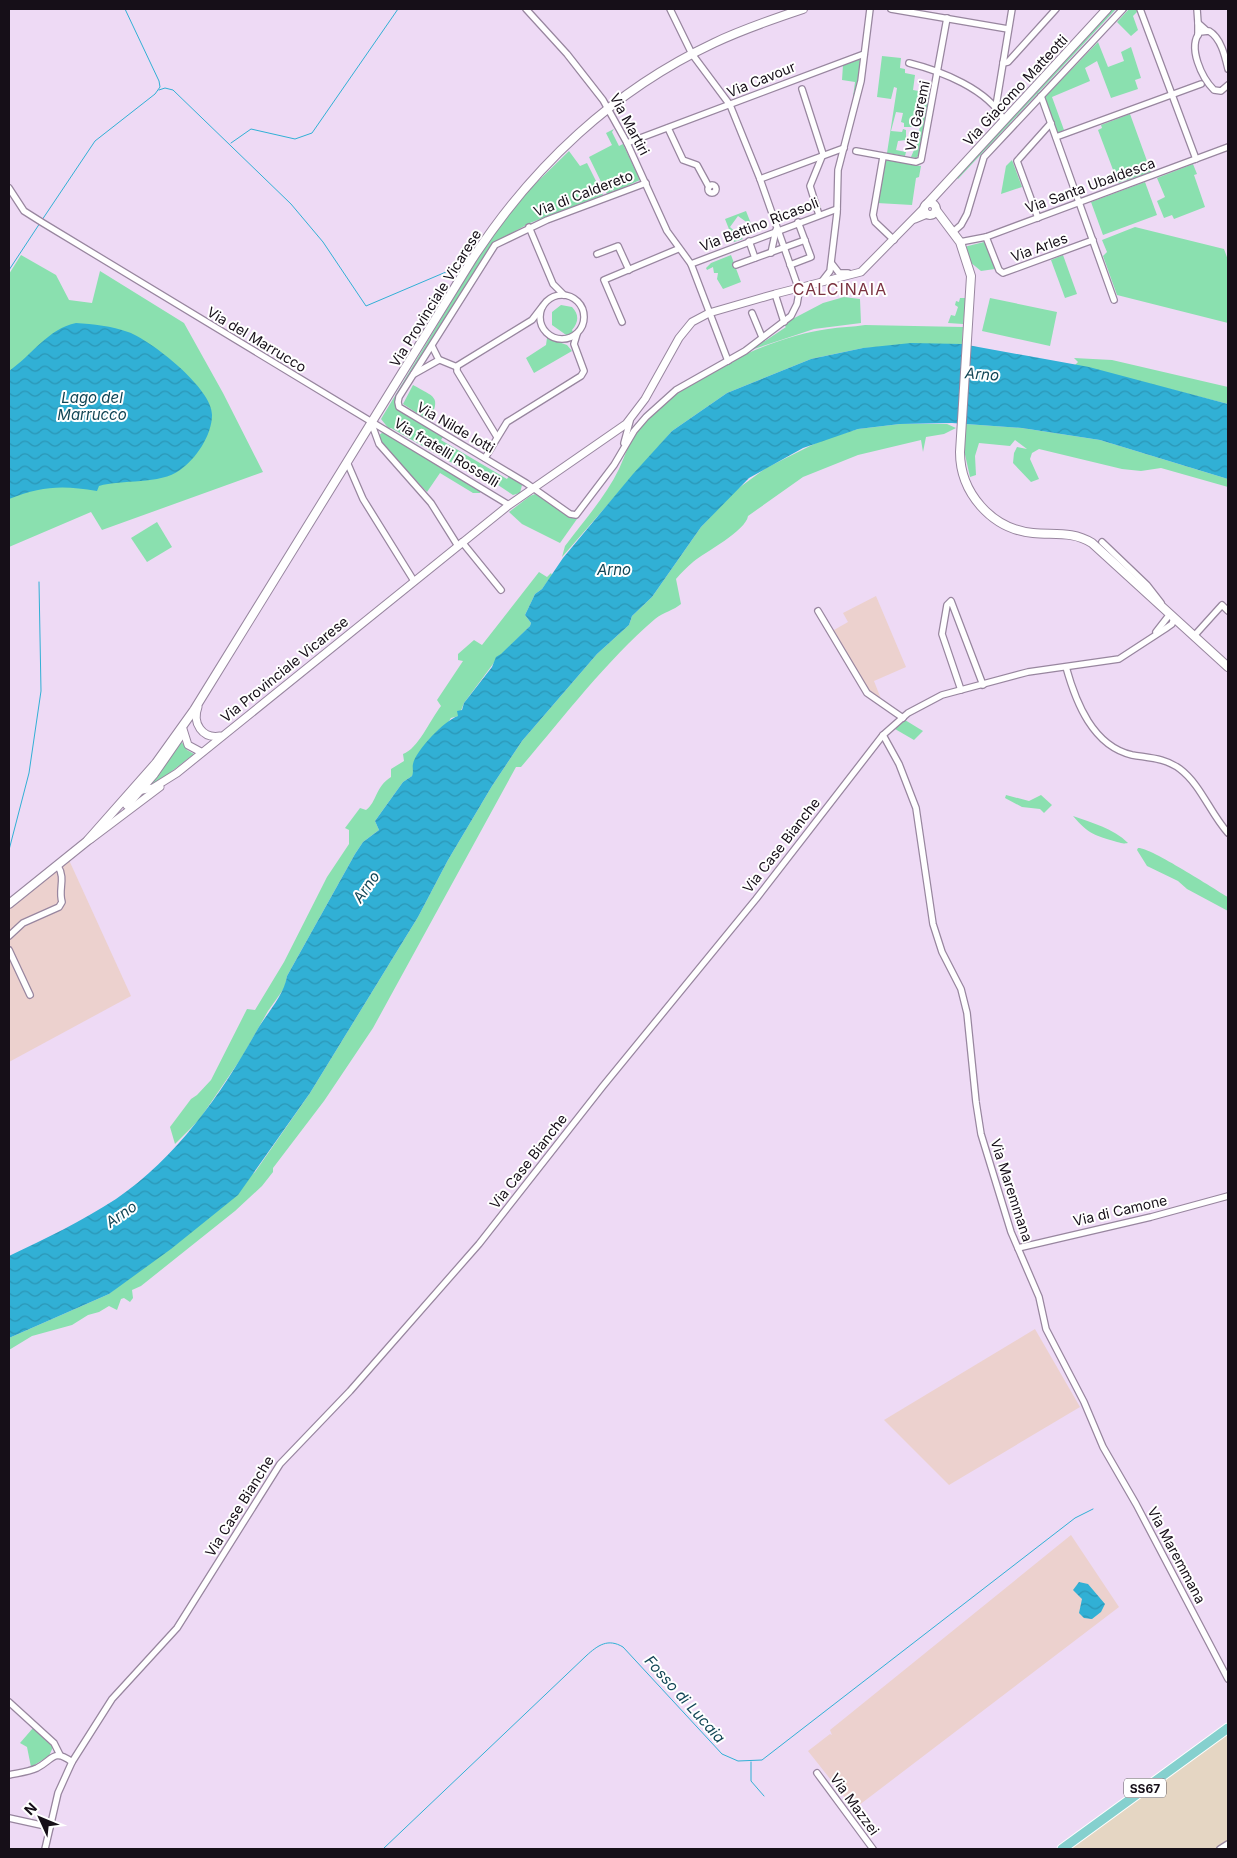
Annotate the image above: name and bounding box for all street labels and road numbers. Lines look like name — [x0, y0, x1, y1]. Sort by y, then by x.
street label: Via Giacomo Matteotti — [959, 31, 1071, 149]
street label: Via Cavour — [724, 58, 798, 100]
street label: Via Garemi — [901, 79, 933, 153]
street label: Via Martiri — [607, 90, 653, 158]
street label: Via Santa Ubaldesca — [1023, 154, 1157, 216]
street label: Via di Caldereto — [531, 166, 635, 220]
street label: Via Bettino Ricasoli — [697, 193, 821, 255]
street label: Via Provinciale Vicarese — [386, 226, 484, 370]
street label: Via Arles — [1008, 229, 1070, 265]
street label: Via del Marrucco — [204, 303, 310, 375]
street label: Via Nilde Iotti — [414, 398, 498, 456]
street label: Via fratelli Rosselli — [391, 414, 503, 490]
street label: Via Provinciale Vicarese — [217, 612, 351, 726]
street label: Via Case Bianche — [739, 794, 823, 896]
street label: Via Case Bianche — [486, 1110, 570, 1212]
street label: Via Maremmana — [987, 1136, 1037, 1244]
street label: Via di Camone — [1071, 1191, 1169, 1229]
street label: Via Case Bianche — [201, 1452, 277, 1560]
street label: Via Maremmana — [1144, 1504, 1210, 1606]
street label: Via Mazzei — [827, 1770, 883, 1838]
road number: SS67 — [1124, 1779, 1166, 1798]

